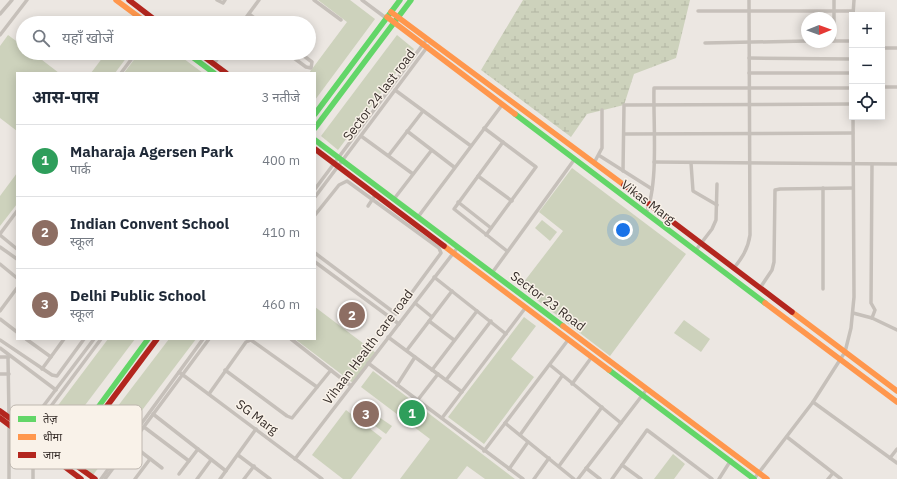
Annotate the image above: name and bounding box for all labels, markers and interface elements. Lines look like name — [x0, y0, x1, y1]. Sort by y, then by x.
north arrow — [801, 12, 837, 48]
map controls — [849, 12, 885, 120]
button: + — [849, 12, 885, 48]
search box — [16, 16, 316, 60]
icon: search — [30, 27, 52, 49]
text: यहाँ खोजें — [62, 28, 113, 47]
street label: Sector 24 last road — [339, 46, 419, 144]
button: − — [849, 48, 885, 84]
button: locate — [849, 84, 885, 120]
text: आस-पास — [32, 86, 99, 108]
text: 3 नतीजे — [261, 89, 300, 106]
text: Maharaja Agersen Park — [70, 142, 233, 161]
text: 1 — [41, 152, 49, 169]
text: 400 m — [262, 152, 300, 169]
text: पार्क — [70, 161, 91, 178]
street label: Vikas Marg — [618, 176, 678, 228]
text: Indian Convent School — [70, 214, 229, 233]
your location — [613, 220, 633, 240]
text: 2 — [41, 224, 49, 241]
text: 410 m — [262, 224, 300, 241]
text: स्कूल — [70, 233, 94, 250]
street label: Sector 23 Road — [507, 267, 589, 335]
text: Delhi Public School — [70, 286, 206, 305]
street label: Vihaan Health care road — [319, 286, 417, 408]
text: 3 — [41, 296, 49, 313]
text: 460 m — [262, 296, 300, 313]
pin: 2 — [339, 300, 365, 330]
text: स्कूल — [70, 305, 94, 322]
street label: SG Marg — [233, 396, 282, 438]
pin: 1 — [399, 398, 425, 428]
pin: 3 — [353, 399, 379, 429]
legend — [10, 405, 142, 469]
text: तेज़ — [43, 412, 58, 426]
text: धीमा — [43, 430, 62, 444]
text: जाम — [43, 448, 61, 462]

